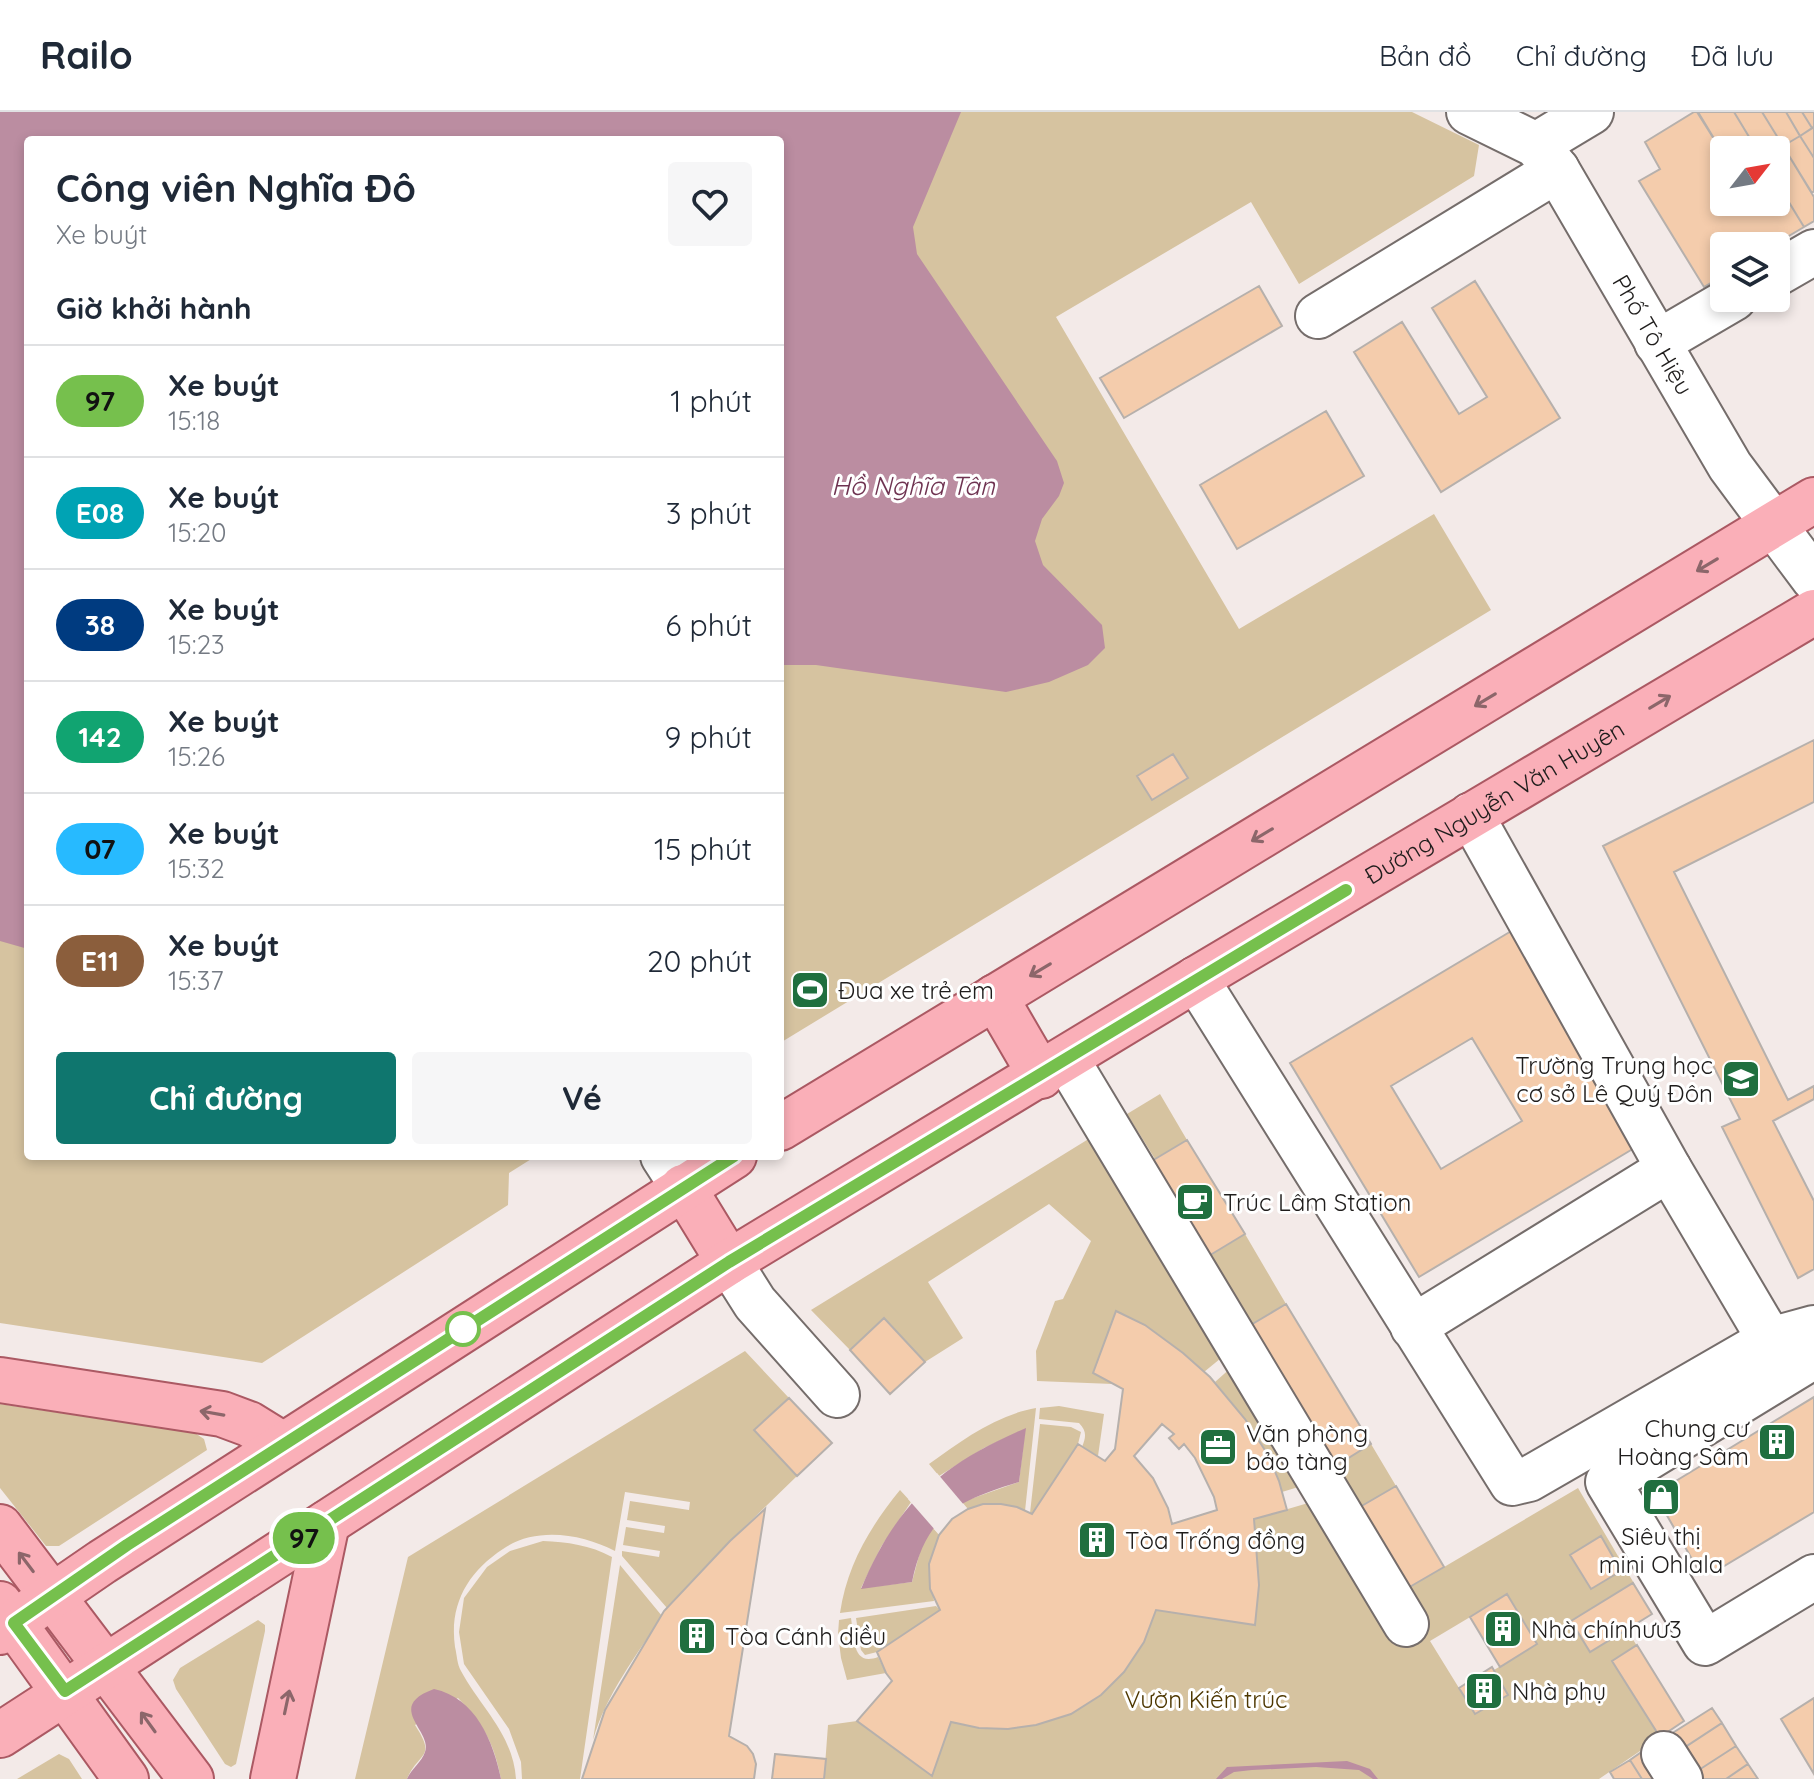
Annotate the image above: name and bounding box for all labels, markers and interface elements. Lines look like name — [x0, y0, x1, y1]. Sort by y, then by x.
text: Railo — [40, 31, 133, 79]
text: Bản đồ — [1379, 38, 1472, 73]
text: Chỉ đường — [1516, 38, 1647, 73]
text: Đã lưu — [1691, 38, 1774, 73]
north arrow — [1710, 136, 1790, 216]
map controls — [1710, 136, 1790, 312]
button: heart — [668, 162, 752, 246]
text: Công viên Nghĩa Đô — [56, 164, 416, 212]
text: Xe buýt — [56, 218, 147, 251]
button: layers — [1710, 232, 1790, 312]
street label: Phố Tô Hiệu — [1606, 269, 1700, 400]
text: Giờ khởi hành — [56, 289, 252, 327]
text: Xe buýt — [168, 366, 280, 404]
text: 1 phút — [670, 382, 752, 420]
text: 97 — [85, 383, 115, 418]
text: 15:18 — [168, 404, 220, 437]
water label: Hồ Nghĩa Tân — [831, 469, 996, 502]
text: Xe buýt — [168, 478, 280, 516]
text: 3 phút — [666, 494, 752, 532]
text: E08 — [76, 495, 124, 530]
text: 15:20 — [168, 516, 227, 549]
one-way arrow — [1696, 557, 1719, 573]
text: Xe buýt — [168, 590, 280, 628]
text: 6 phút — [665, 606, 752, 644]
text: 38 — [85, 607, 115, 642]
text: 15:23 — [168, 628, 225, 661]
one-way arrow — [1474, 692, 1496, 708]
one-way arrow — [1648, 694, 1671, 710]
text: Xe buýt — [168, 702, 280, 740]
street label: Đường Nguyễn Văn Huyên — [1359, 713, 1630, 891]
text: 9 phút — [665, 718, 752, 756]
text: 142 — [78, 719, 122, 754]
text: 15:26 — [168, 740, 225, 773]
text: Xe buýt — [168, 814, 280, 852]
one-way arrow — [1251, 827, 1274, 843]
text: 15 phút — [654, 830, 752, 868]
text: 07 — [84, 831, 116, 866]
text: 15:32 — [168, 852, 225, 885]
text: Xe buýt — [168, 926, 280, 964]
text: 20 phút — [647, 942, 752, 980]
text: E11 — [81, 943, 119, 978]
one-way arrow — [1029, 962, 1052, 978]
text: 15:37 — [168, 964, 224, 997]
sports icon: Đua xe trẻ em — [789, 969, 831, 1011]
place label: Đua xe trẻ em — [838, 975, 994, 1005]
place label: Trường Trung học cơ sở Lê Quý Đôn — [1515, 1050, 1713, 1108]
button: Chỉ đường — [56, 1052, 396, 1144]
button: Vé — [412, 1052, 752, 1144]
school or university icon: Trường Trung học cơ sở Lê Quý Đôn — [1720, 1058, 1762, 1100]
cafe icon: Trúc Lâm Station — [1174, 1181, 1216, 1223]
place label: Trúc Lâm Station — [1223, 1187, 1412, 1217]
unlabelled marker — [446, 1312, 480, 1346]
one-way arrow — [200, 1405, 226, 1420]
place label: Chung cư Hoàng Sâm — [1617, 1413, 1750, 1471]
place label: Văn phòng bảo tàng — [1246, 1418, 1368, 1476]
building icon: Chung cư Hoàng Sâm — [1756, 1421, 1798, 1463]
office icon: Văn phòng bảo tàng — [1197, 1426, 1239, 1468]
shop icon: Siêu thị mini Ohlala — [1640, 1476, 1682, 1518]
line badge: 97 — [268, 1512, 340, 1564]
building icon: Tòa Trống đồng — [1076, 1519, 1118, 1561]
text: 97 — [289, 1520, 319, 1555]
place label: Siêu thị mini Ohlala — [1599, 1521, 1723, 1579]
place label: Tòa Trống đồng — [1125, 1525, 1305, 1555]
one-way arrow — [17, 1552, 34, 1573]
building icon: Nhà chínhưư3 — [1482, 1608, 1524, 1650]
place label: Nhà chínhưư3 — [1531, 1614, 1682, 1644]
building icon: Tòa Cánh diều — [676, 1615, 718, 1657]
place label: Tòa Cánh diều — [725, 1621, 886, 1651]
building icon: Nhà phụ — [1463, 1670, 1505, 1712]
place label: Nhà phụ — [1512, 1676, 1606, 1706]
park label: Vườn Kiến trúc — [1124, 1684, 1288, 1714]
one-way arrow — [280, 1690, 295, 1716]
one-way arrow — [140, 1711, 157, 1733]

